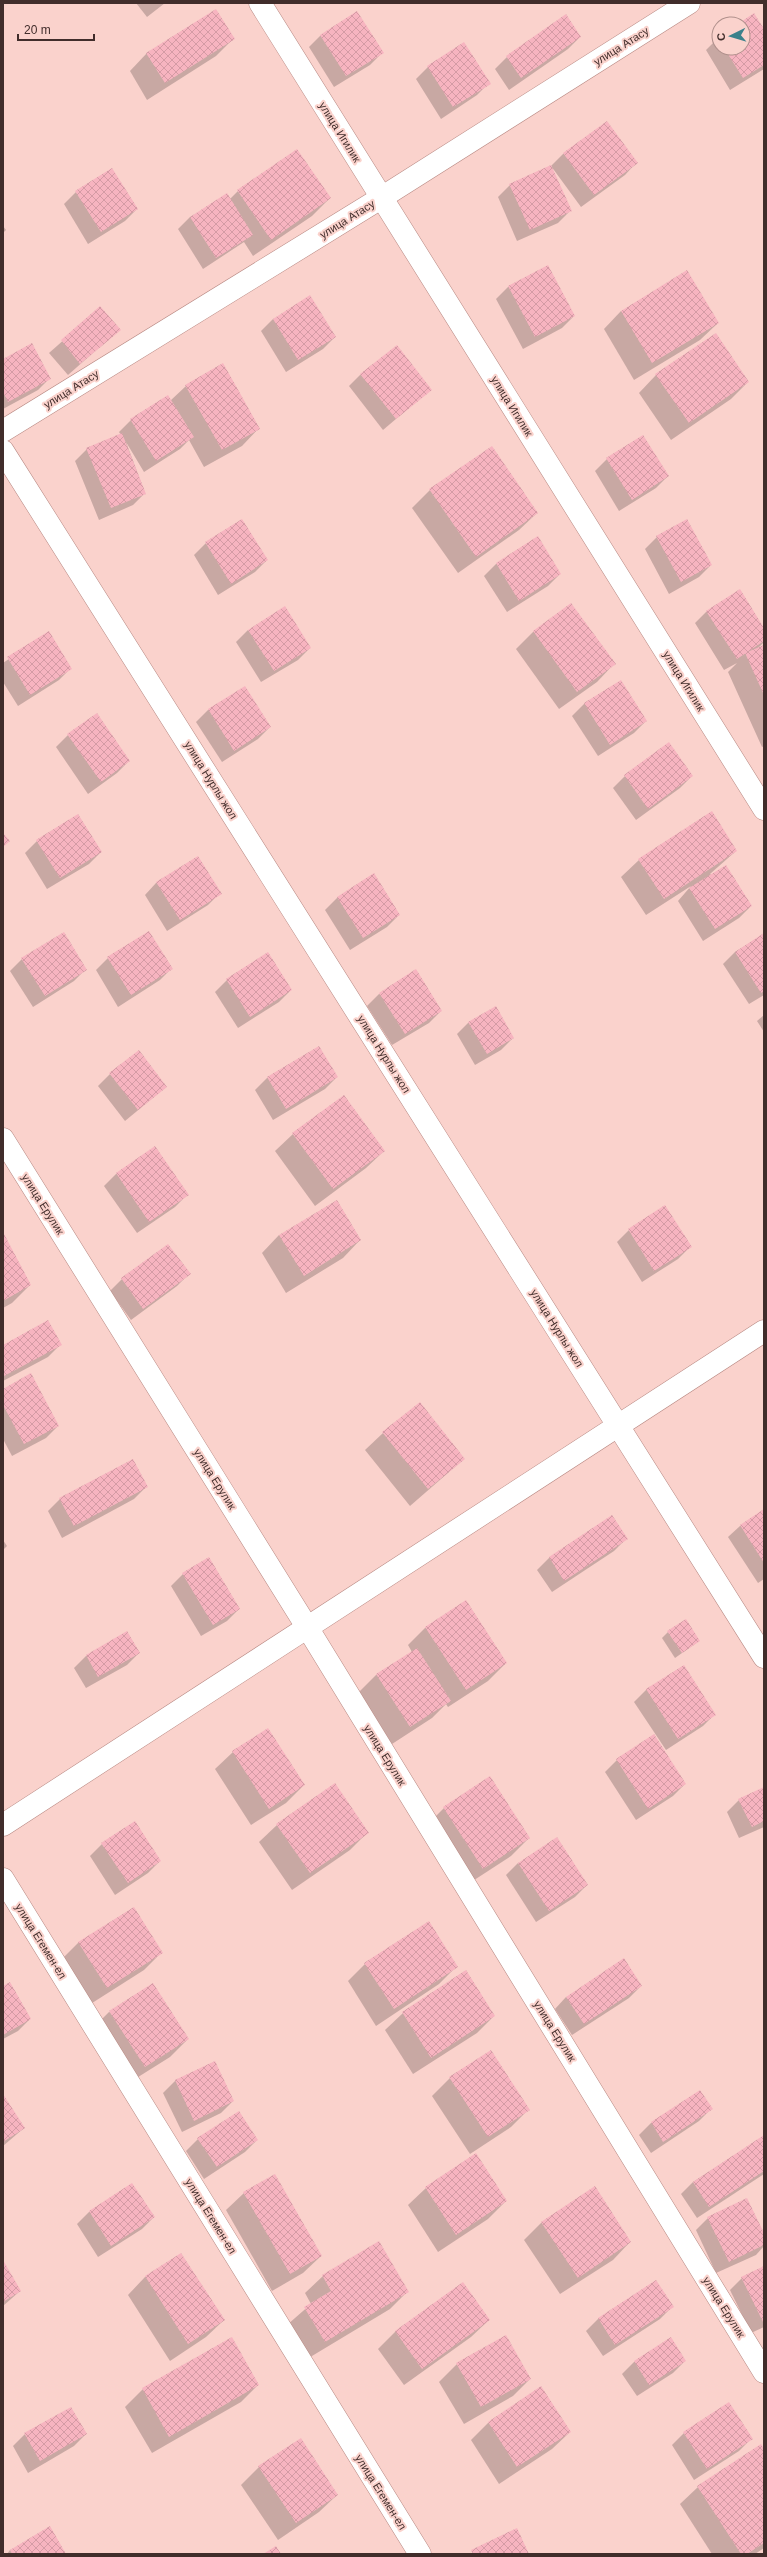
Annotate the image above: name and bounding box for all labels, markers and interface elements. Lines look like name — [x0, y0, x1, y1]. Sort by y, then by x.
scale bar — [18, 16, 94, 42]
north arrow — [711, 16, 751, 56]
text: 20 m — [24, 23, 51, 37]
street label: улица Атасу — [591, 24, 651, 68]
text: С — [715, 32, 727, 41]
street label: улица Игилик — [317, 100, 363, 164]
street label: улица Атасу — [317, 197, 377, 241]
street label: улица Атасу — [41, 367, 101, 411]
street label: улица Игилик — [489, 374, 535, 438]
street label: улица Игилик — [661, 649, 707, 713]
street label: улица Нурлы жол — [182, 739, 240, 821]
street label: улица Нурлы жол — [355, 1013, 413, 1095]
street label: улица Ерулик — [20, 1171, 67, 1237]
street label: улица Нурлы жол — [528, 1287, 586, 1369]
street label: улица Ерулик — [192, 1446, 239, 1512]
street label: улица Ерулик — [362, 1722, 409, 1788]
street label: улица Егемен-ел — [13, 1901, 69, 1981]
street label: улица Ерулик — [532, 1998, 579, 2064]
street label: улица Егемен-ел — [183, 2176, 239, 2256]
street label: улица Ерулик — [701, 2274, 748, 2340]
street label: улица Егемен-ел — [353, 2452, 409, 2532]

